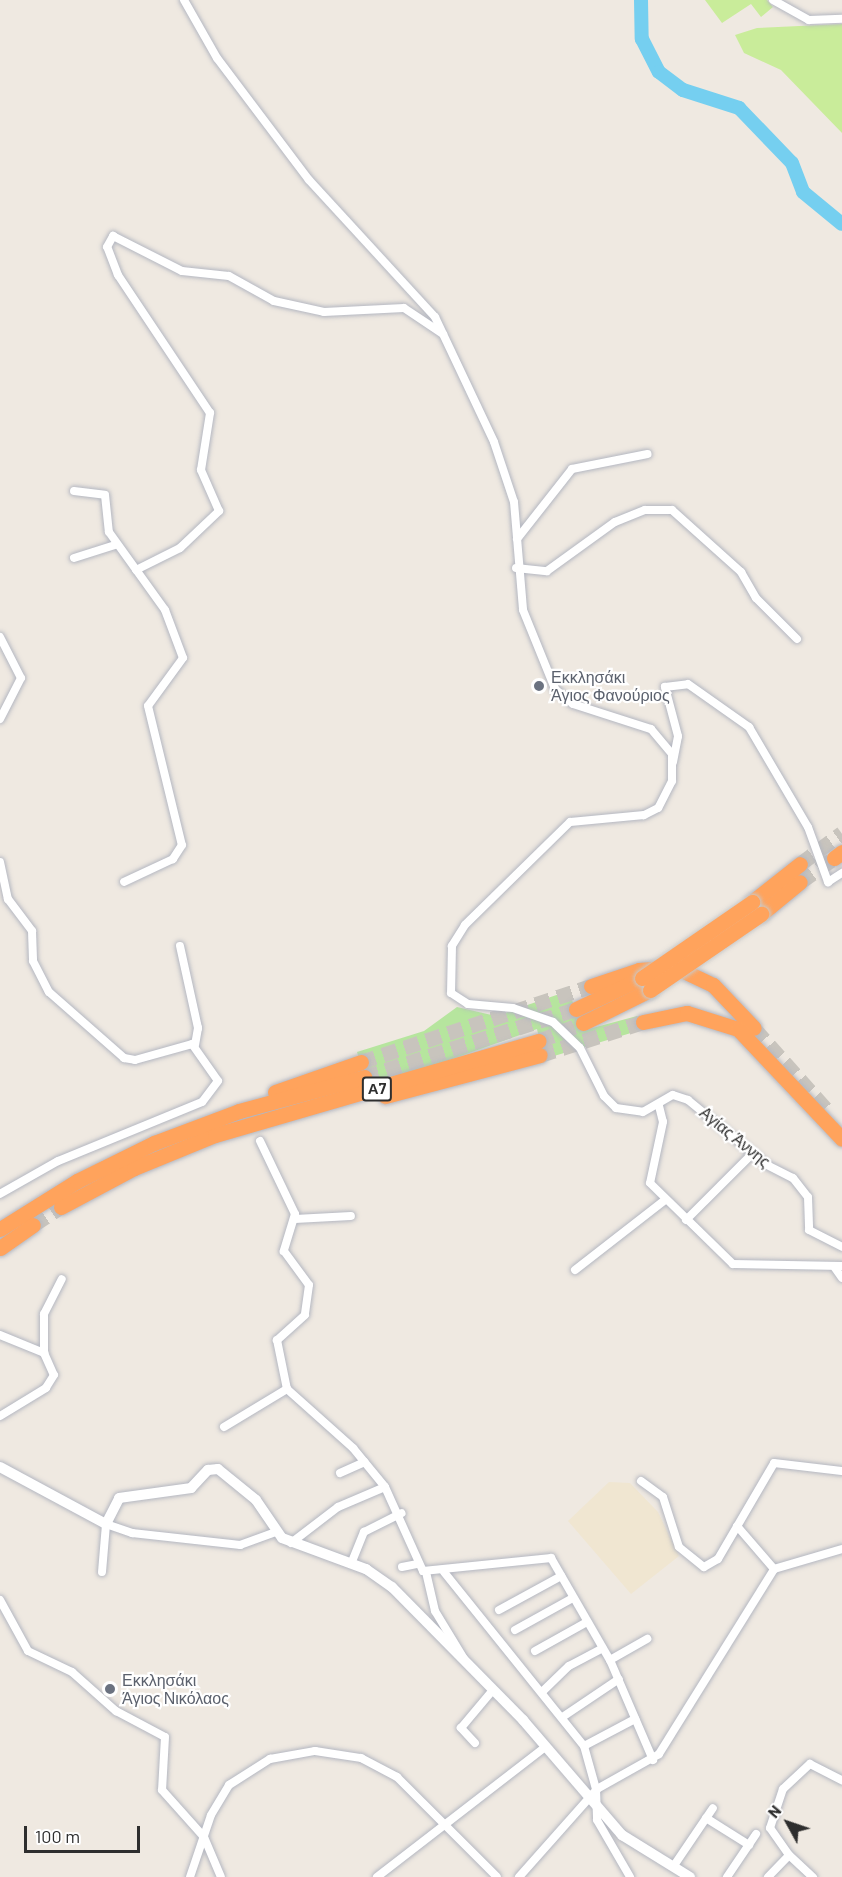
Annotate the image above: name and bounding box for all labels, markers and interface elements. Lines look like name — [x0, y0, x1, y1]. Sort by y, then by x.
place label: Εκκλησάκι Άγιος Φανούριος — [551, 667, 670, 705]
marker: Εκκλησάκι Άγιος Φανούριος — [532, 679, 546, 693]
road number: Α7 — [360, 1077, 394, 1101]
street label: Αγίας Άννης — [696, 1103, 774, 1171]
place label: Εκκλησάκι Άγιος Νικόλαος — [122, 1670, 229, 1708]
marker: Εκκλησάκι Άγιος Νικόλαος — [103, 1682, 117, 1696]
north arrow — [758, 1793, 818, 1853]
text: N — [763, 1801, 785, 1821]
scale bar — [27, 1814, 142, 1852]
text: 100 m — [35, 1825, 80, 1847]

